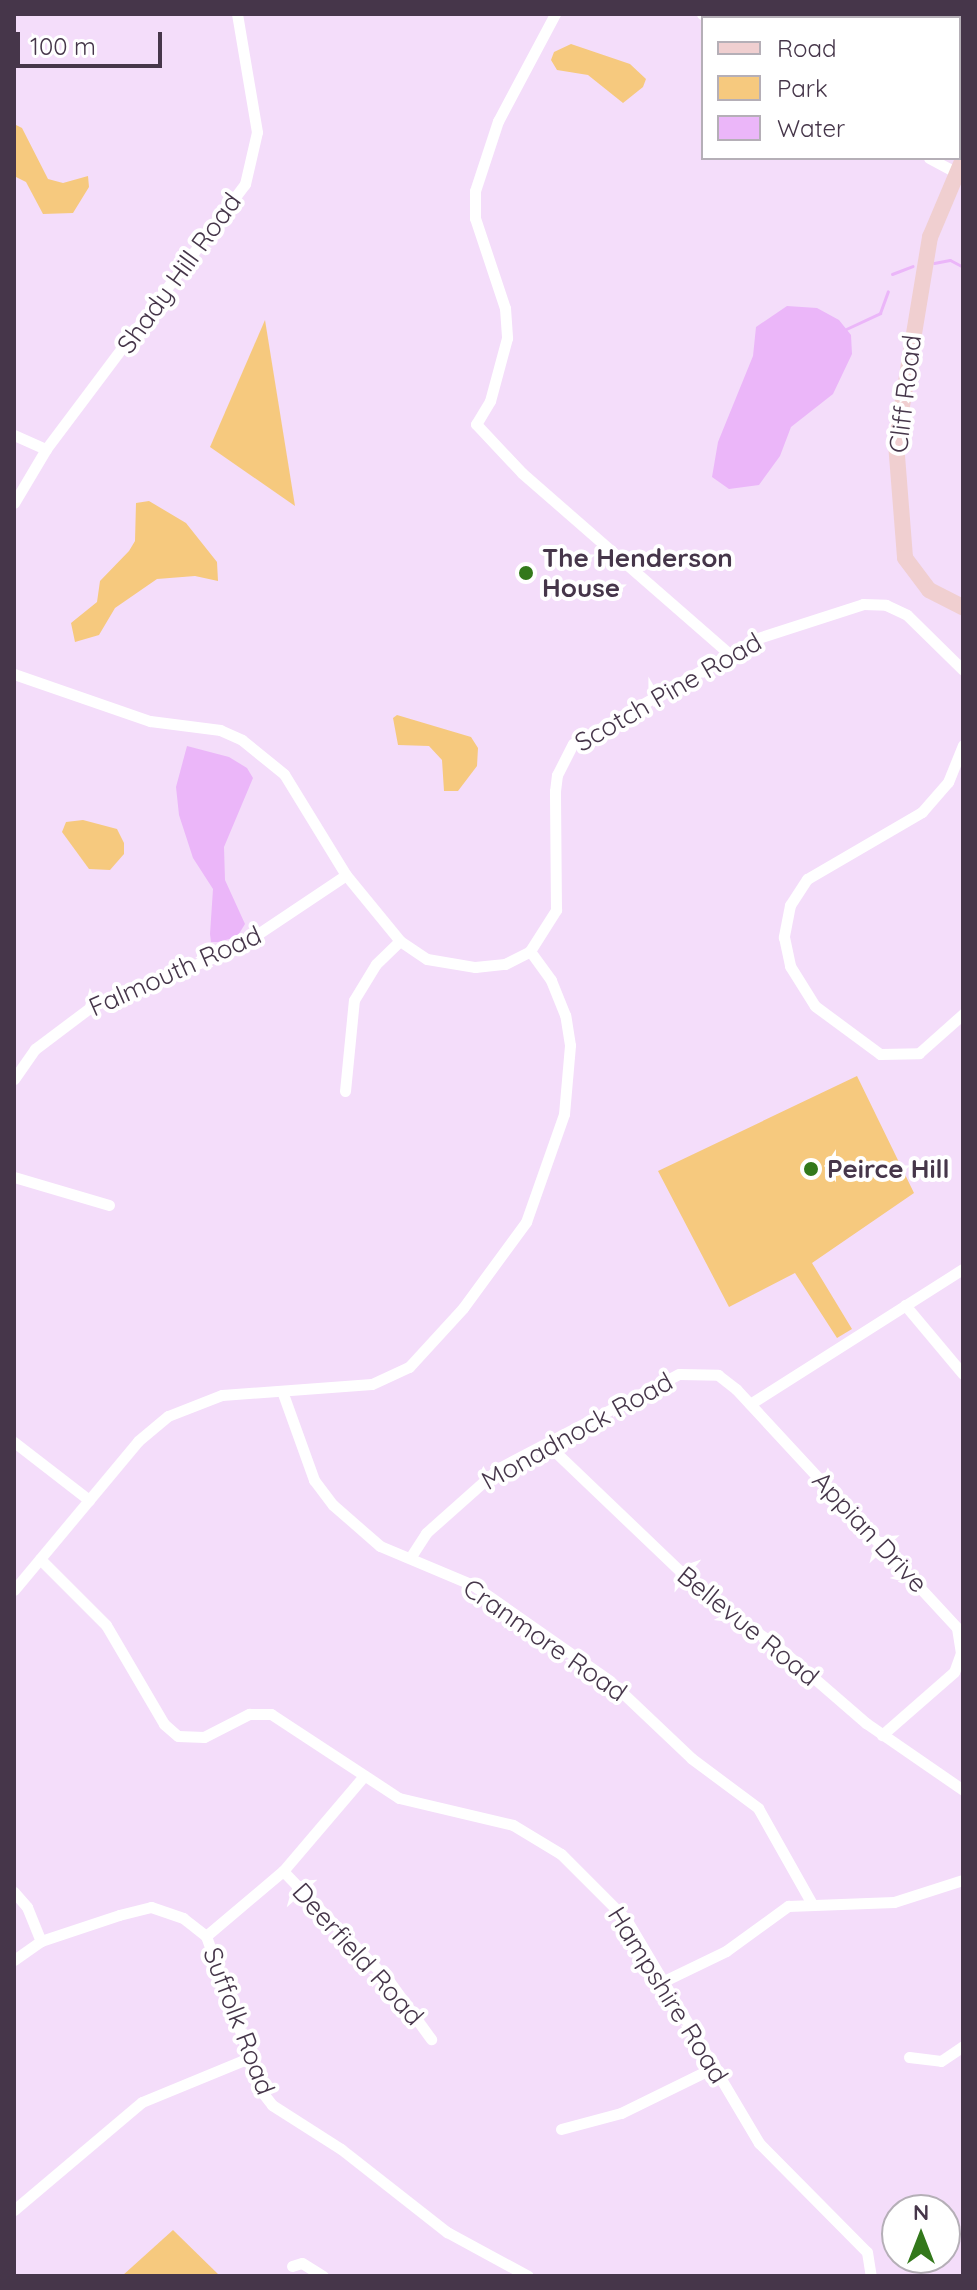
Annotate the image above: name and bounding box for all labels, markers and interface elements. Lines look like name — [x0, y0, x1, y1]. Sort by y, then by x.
scale bar — [20, 16, 166, 66]
legend — [701, 16, 961, 160]
text: 100 m — [30, 31, 96, 61]
text: Road — [777, 33, 837, 63]
text: Park — [777, 73, 828, 103]
text: Water — [777, 113, 845, 143]
street label: Shady Hill Road — [110, 187, 248, 359]
street label: Cliff Road — [882, 333, 928, 455]
place label: The Henderson House — [542, 542, 733, 604]
marker: The Henderson House — [517, 564, 535, 582]
street label: Scotch Pine Road — [569, 626, 767, 758]
street label: Falmouth Road — [84, 919, 266, 1023]
place label: Peirce Hill — [827, 1153, 950, 1185]
marker: Peirce Hill — [802, 1160, 820, 1178]
street label: Monadnock Road — [476, 1366, 678, 1496]
street label: Appian Drive — [806, 1465, 934, 1599]
street label: Bellevue Road — [671, 1560, 825, 1692]
street label: Cranmore Road — [457, 1572, 633, 1708]
street label: Deerfield Road — [286, 1876, 430, 2032]
street label: Hampshire Road — [601, 1901, 735, 2089]
street label: Suffolk Road — [197, 1943, 281, 2099]
north arrow — [881, 2194, 961, 2274]
text: N — [913, 2198, 929, 2226]

